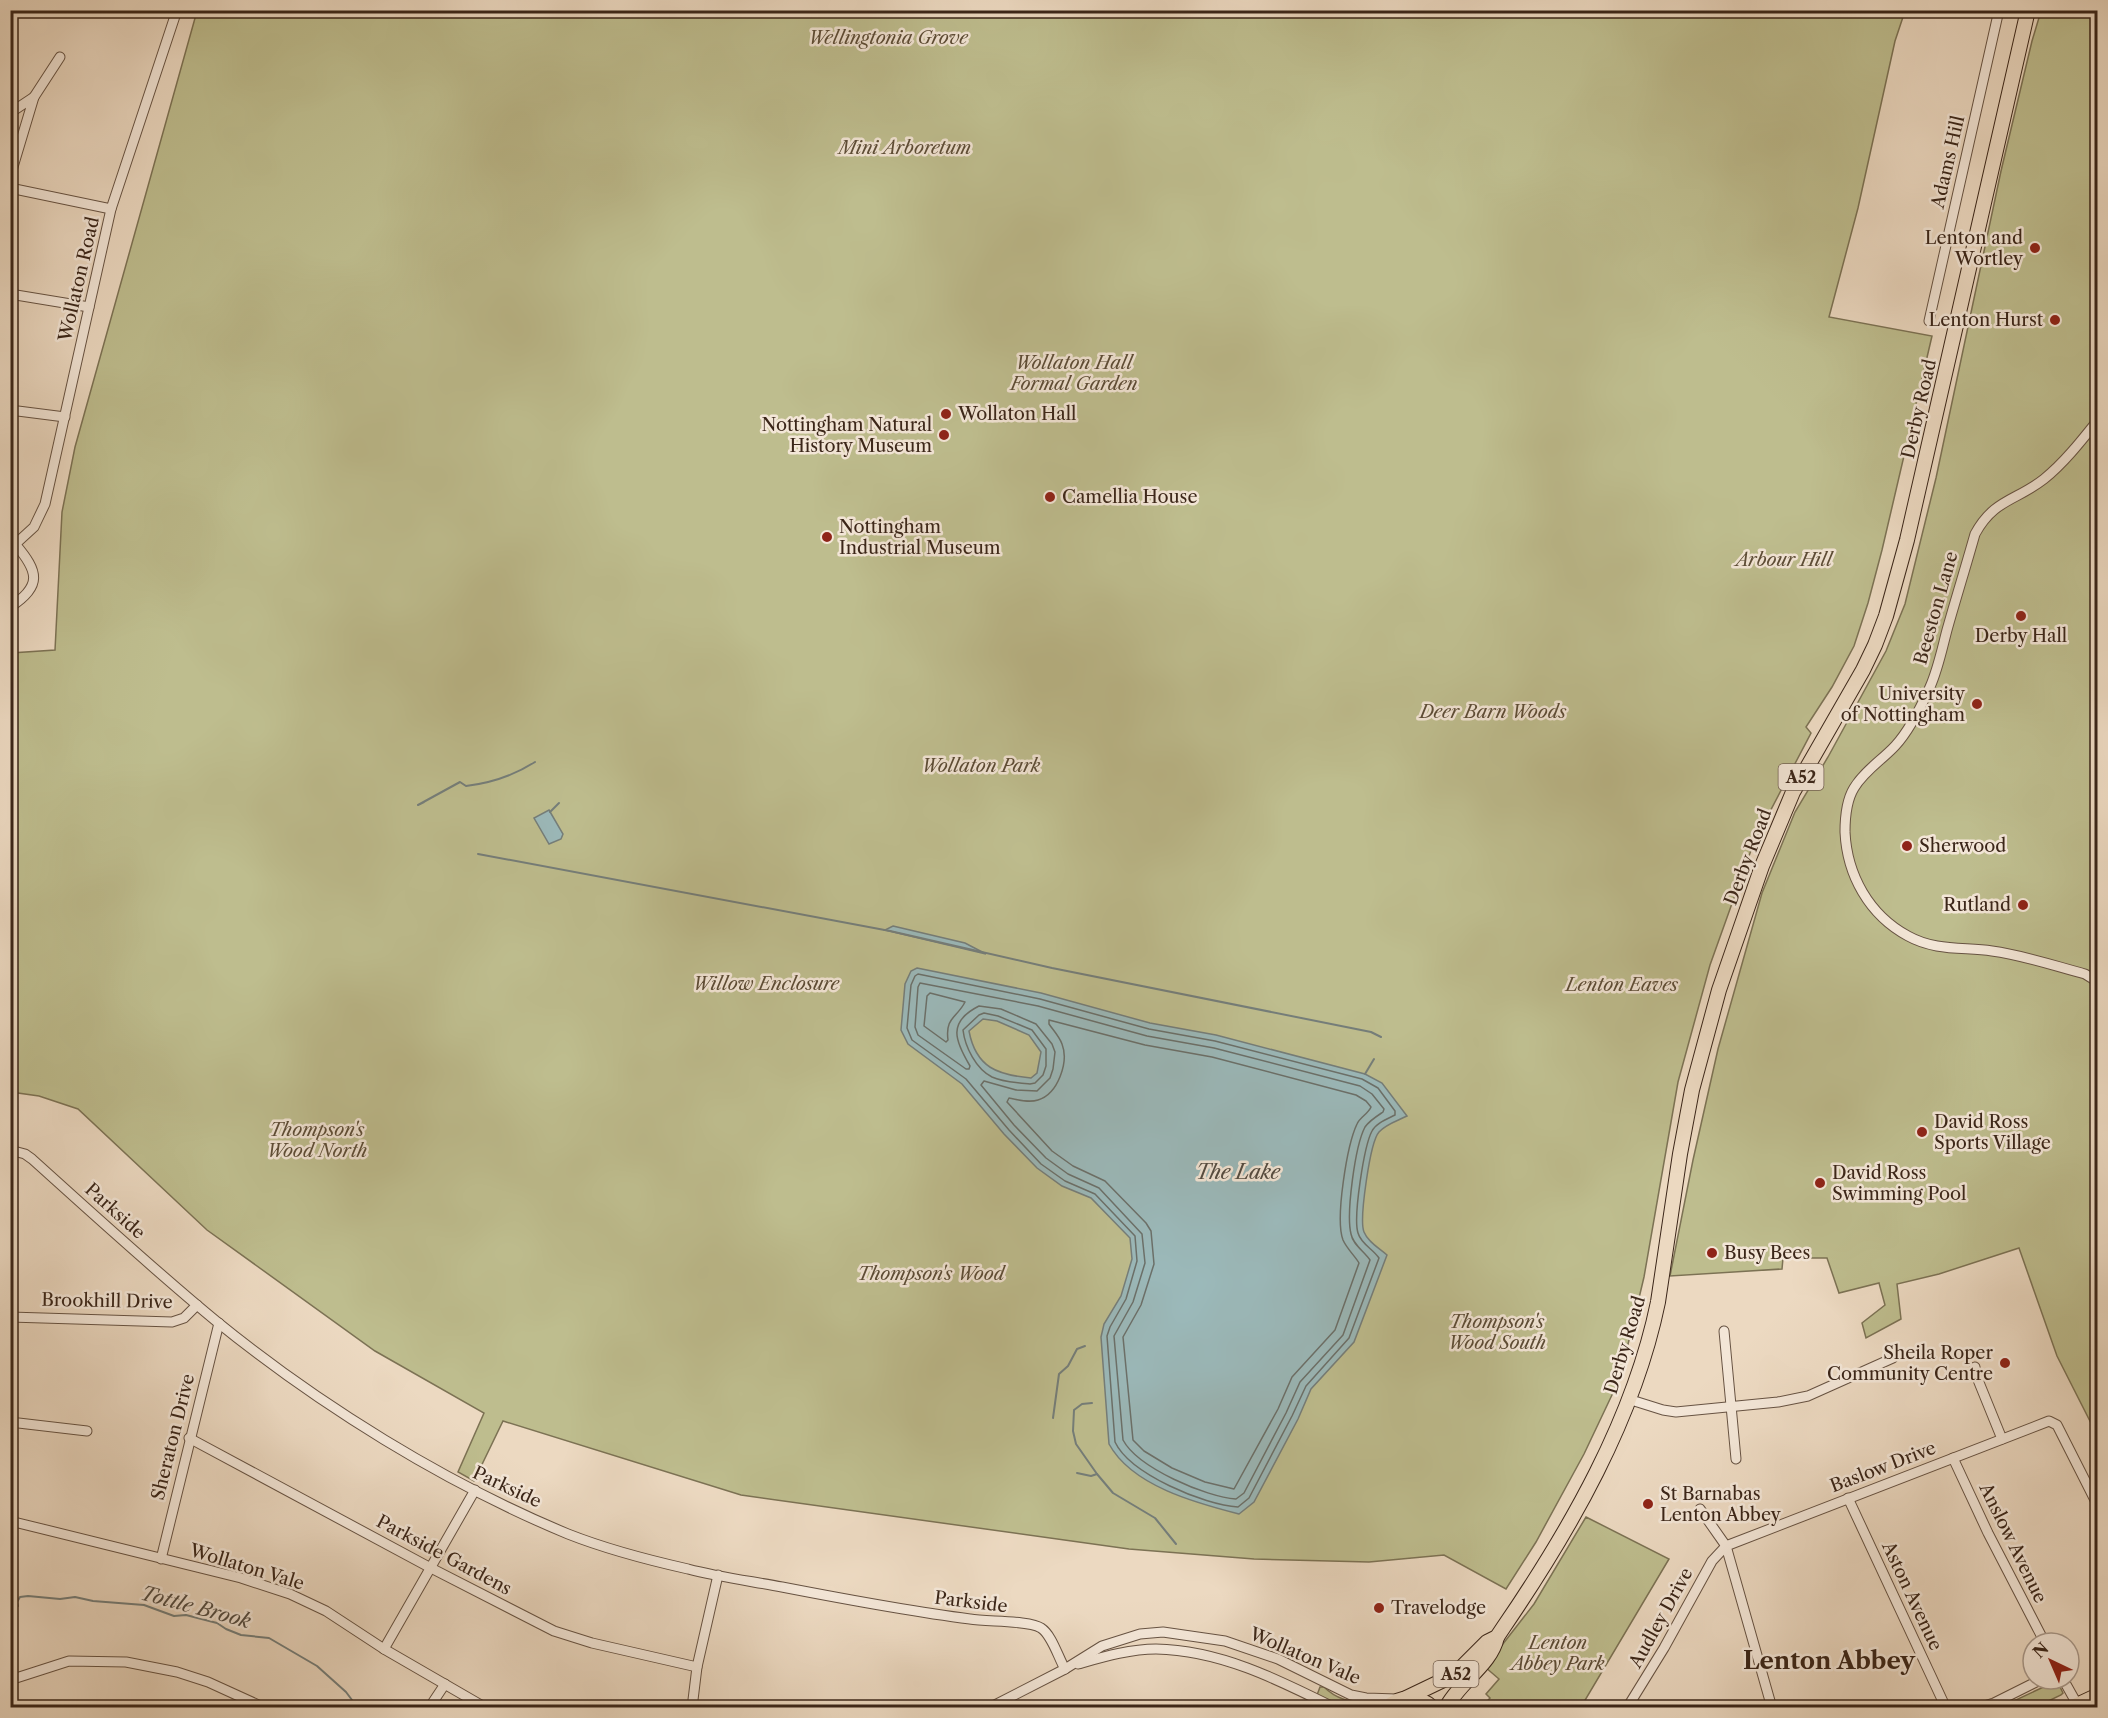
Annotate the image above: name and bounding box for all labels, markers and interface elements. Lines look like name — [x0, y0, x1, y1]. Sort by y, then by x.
park label: Wellingtonia Grove — [808, 27, 969, 49]
street label: Adams Hill — [1926, 113, 1969, 212]
park label: Mini Arboretum — [837, 137, 971, 159]
street label: Wollaton Road — [54, 214, 104, 345]
place label: Lenton and Wortley — [1925, 227, 2024, 270]
marker: Lenton and Wortley — [2028, 241, 2042, 255]
place label: Lenton Hurst — [1929, 309, 2044, 331]
marker: Lenton Hurst — [2048, 313, 2062, 327]
park label: Wollaton Hall Formal Garden — [1008, 352, 1138, 395]
street label: Derby Road — [1897, 357, 1941, 461]
place label: Wollaton Hall — [957, 403, 1076, 425]
marker: Wollaton Hall — [939, 407, 953, 421]
place label: Nottingham Natural History Museum — [762, 414, 932, 457]
marker: Nottingham Natural History Museum — [937, 428, 951, 442]
place label: Camellia House — [1062, 486, 1198, 508]
marker: Camellia House — [1043, 490, 1057, 504]
place label: Nottingham Industrial Museum — [839, 516, 1001, 559]
marker: Nottingham Industrial Museum — [820, 530, 834, 544]
park label: Arbour Hill — [1733, 549, 1835, 571]
street label: Beeston Lane — [1909, 549, 1963, 667]
marker: Derby Hall — [2014, 609, 2028, 623]
place label: Derby Hall — [1975, 625, 2067, 647]
place label: University of Nottingham — [1841, 683, 1966, 726]
marker: University of Nottingham — [1970, 697, 1984, 711]
park label: Deer Barn Woods — [1418, 701, 1566, 723]
park label: Wollaton Park — [922, 755, 1041, 777]
road number: A52 — [1778, 764, 1824, 790]
street label: Derby Road — [1720, 806, 1776, 908]
place label: Sherwood — [1919, 835, 2006, 857]
marker: Sherwood — [1900, 839, 1914, 853]
place label: Rutland — [1943, 894, 2011, 916]
marker: Rutland — [2016, 898, 2030, 912]
park label: Willow Enclosure — [693, 973, 840, 995]
park label: Lenton Eaves — [1564, 974, 1678, 996]
place label: David Ross Sports Village — [1934, 1111, 2051, 1154]
park label: Thompson's Wood North — [267, 1119, 367, 1162]
marker: David Ross Sports Village — [1915, 1125, 1929, 1139]
water label: The Lake — [1196, 1160, 1281, 1184]
place label: David Ross Swimming Pool — [1832, 1162, 1966, 1205]
marker: David Ross Swimming Pool — [1813, 1176, 1827, 1190]
street label: Parkside — [80, 1178, 150, 1244]
place label: Busy Bees — [1724, 1242, 1810, 1264]
marker: Busy Bees — [1705, 1246, 1719, 1260]
park label: Thompson's Wood — [858, 1263, 1007, 1285]
street label: Brookhill Drive — [41, 1289, 173, 1313]
street label: Derby Road — [1600, 1293, 1650, 1397]
park label: Thompson's Wood South — [1448, 1311, 1546, 1354]
place label: Sheila Roper Community Centre — [1827, 1342, 1993, 1385]
marker: Sheila Roper Community Centre — [1998, 1356, 2012, 1370]
street label: Sheraton Drive — [147, 1372, 199, 1502]
street label: Baslow Drive — [1827, 1437, 1939, 1497]
street label: Parkside — [469, 1462, 545, 1512]
street label: Anslow Avenue — [1974, 1479, 2052, 1607]
place label: St Barnabas Lenton Abbey — [1660, 1483, 1782, 1526]
marker: St Barnabas Lenton Abbey — [1641, 1497, 1655, 1511]
street label: Parkside Gardens — [373, 1510, 515, 1600]
street label: Aston Avenue — [1877, 1537, 1947, 1654]
street label: Wollaton Vale — [186, 1539, 307, 1595]
street label: Audley Drive — [1624, 1564, 1698, 1673]
water label: Tottle Brook — [138, 1581, 254, 1633]
street label: Parkside — [933, 1587, 1009, 1617]
place label: Travelodge — [1391, 1597, 1486, 1619]
marker: Travelodge — [1372, 1601, 1386, 1615]
street label: Wollaton Vale — [1245, 1622, 1364, 1689]
north arrow — [2021, 1631, 2081, 1691]
park label: Lenton Abbey Park — [1508, 1632, 1605, 1675]
text: N — [2029, 1638, 2053, 1662]
district label: Lenton Abbey — [1743, 1646, 1916, 1675]
road number: A52 — [1434, 1661, 1478, 1687]

